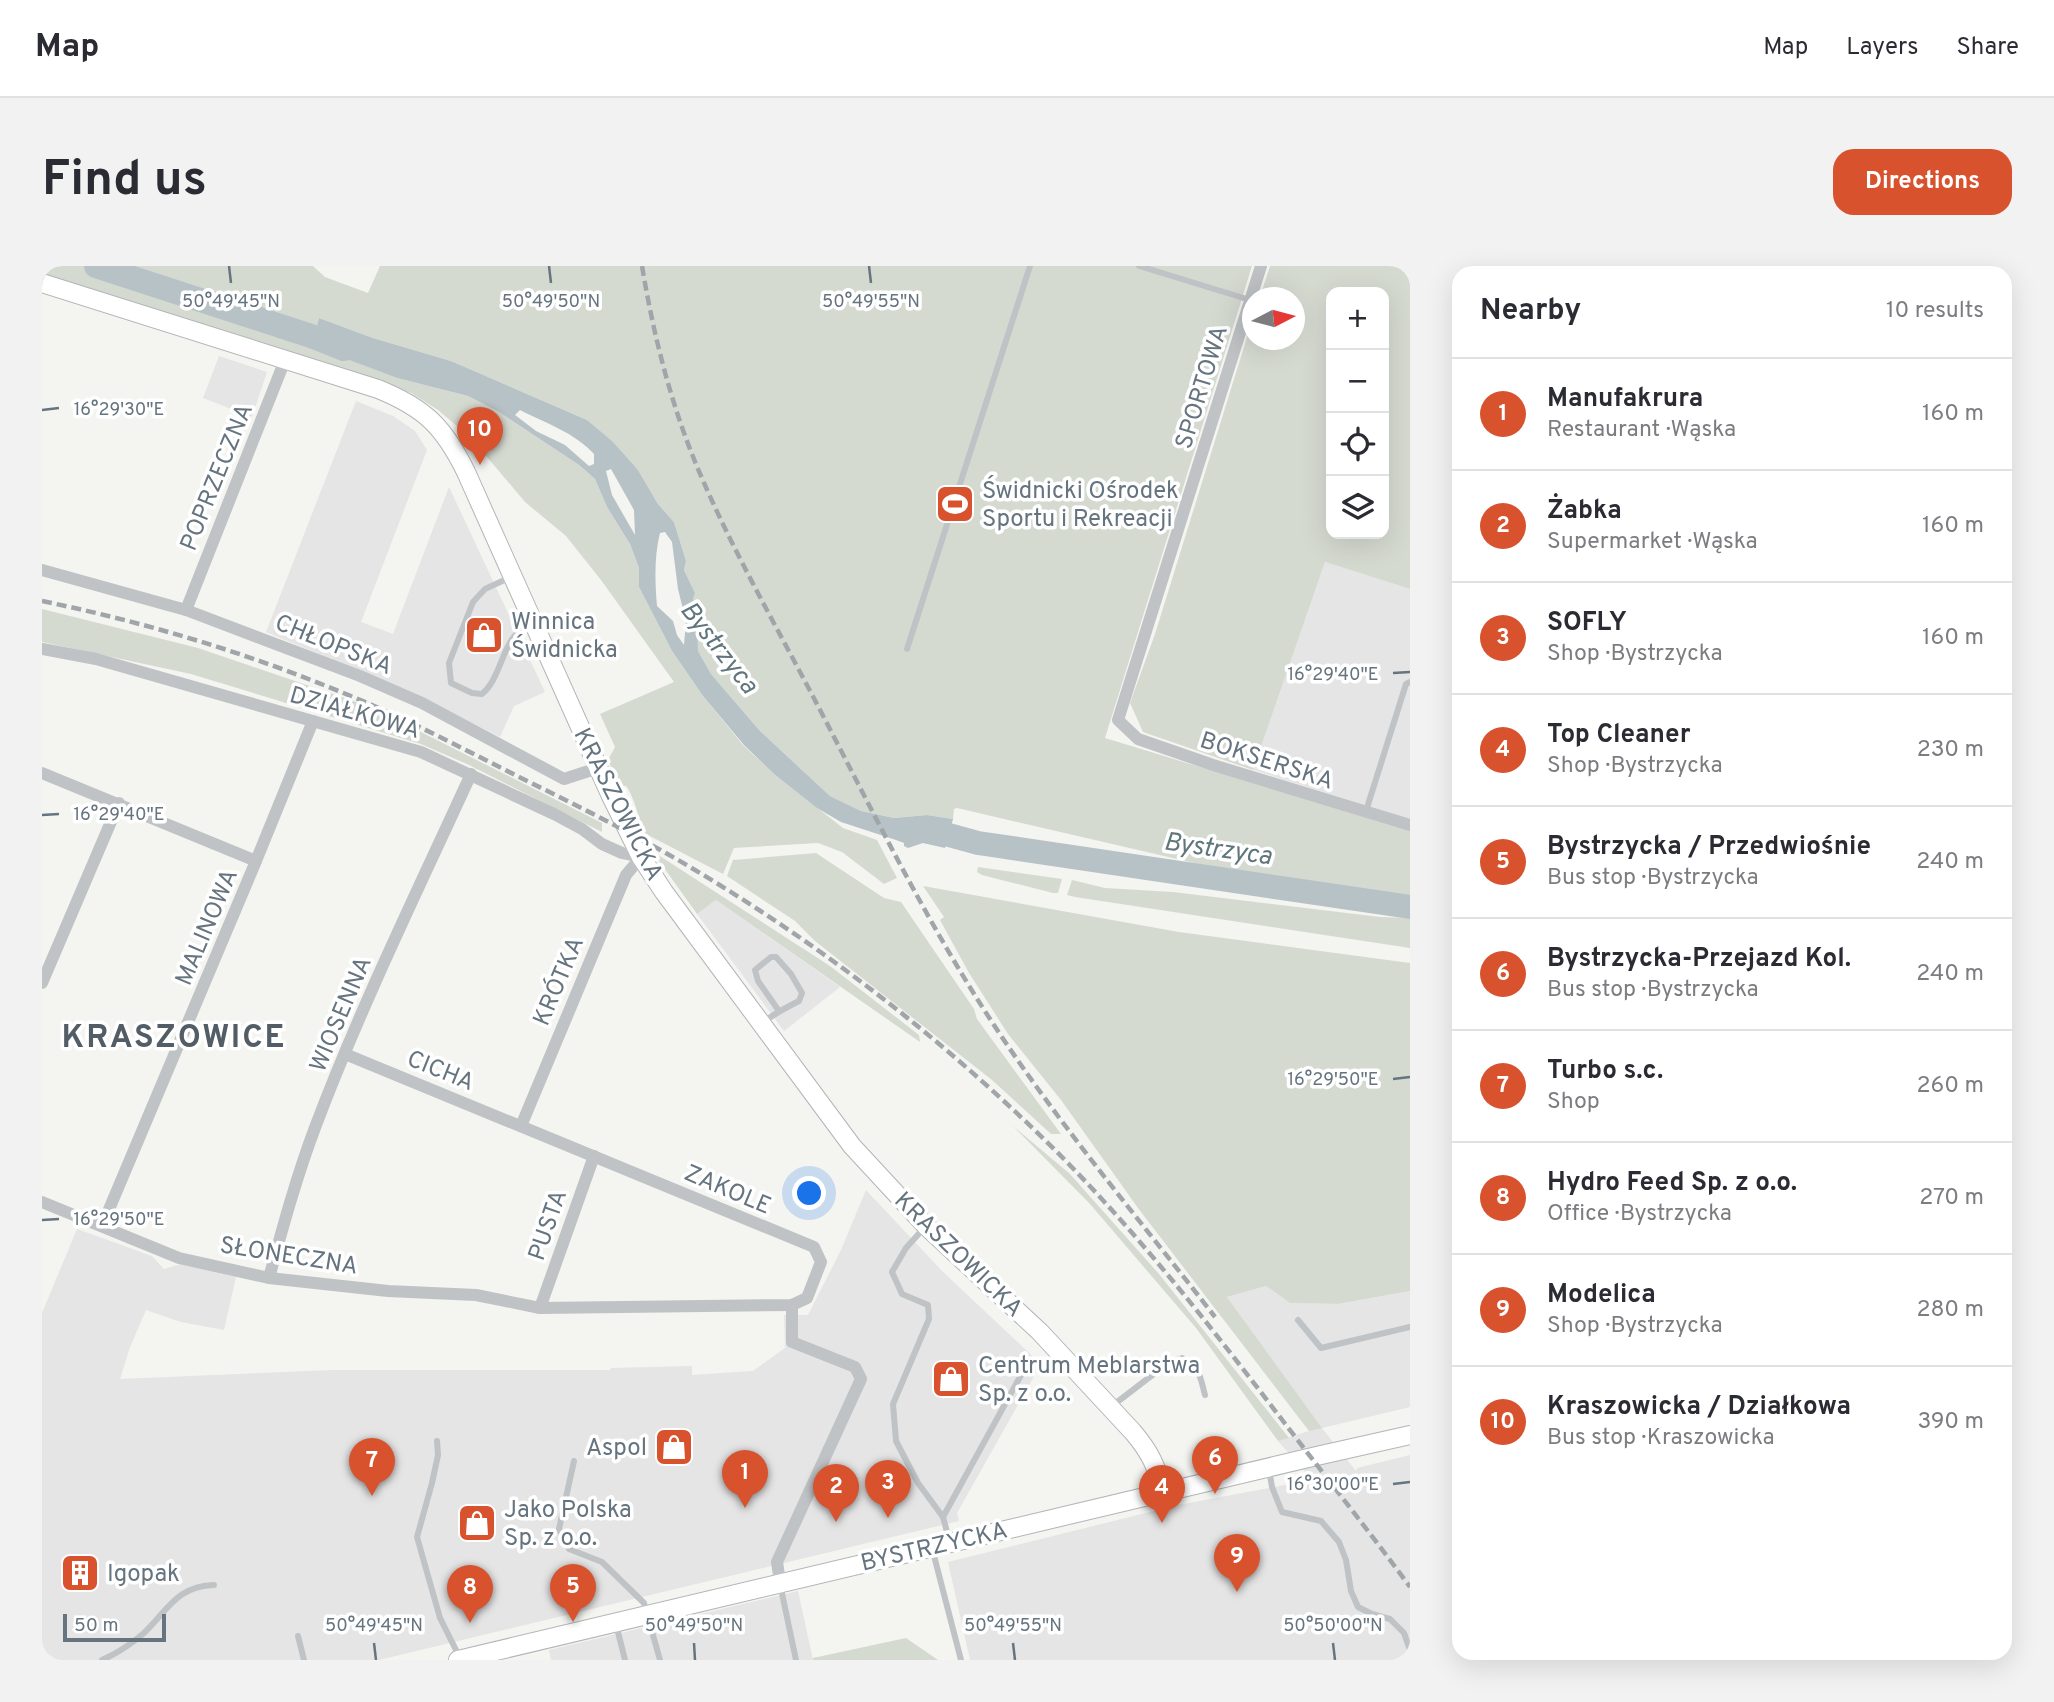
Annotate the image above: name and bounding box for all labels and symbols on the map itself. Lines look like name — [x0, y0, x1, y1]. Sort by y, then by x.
north arrow — [1242, 287, 1305, 350]
text: 50°49'45"N — [182, 291, 280, 314]
text: 50°49'50"N — [502, 291, 600, 314]
text: 50°49'55"N — [822, 291, 920, 314]
street label: SPORTOWA — [1170, 322, 1236, 453]
text: 16°29'30"E — [74, 399, 164, 422]
street label: POPRZECZNA — [175, 400, 261, 556]
pin: 10 — [457, 407, 503, 465]
place label: Świdnicki Ośrodek Sportu i Rekreacji — [982, 475, 1179, 535]
sports icon: Świdnicki Ośrodek Sportu i Rekreacji — [934, 483, 976, 525]
water label: Bystrzyca — [672, 596, 765, 702]
place label: Winnica Świdnicka — [511, 608, 618, 666]
street label: CHŁOPSKA — [270, 609, 396, 683]
shop icon: Winnica Świdnicka — [463, 614, 505, 656]
text: 16°29'40"E — [1287, 664, 1379, 687]
street label: DZIAŁKOWA — [286, 681, 423, 747]
street label: KRASZOWICKA — [566, 723, 669, 886]
street label: BOKSERSKA — [1196, 726, 1337, 798]
text: 16°29'40"E — [73, 804, 165, 827]
water label: Bystrzyca — [1162, 827, 1274, 874]
street label: MALINOWA — [170, 865, 246, 991]
street label: KRÓTKA — [526, 932, 592, 1031]
street label: WIOSENNA — [304, 953, 380, 1077]
district label: KRASZOWICE — [62, 1019, 286, 1059]
street label: CICHA — [402, 1045, 478, 1099]
text: 16°29'50"E — [1287, 1069, 1379, 1092]
street label: ZAKOLE — [679, 1159, 775, 1223]
your location — [792, 1176, 826, 1210]
street label: PUSTA — [523, 1186, 575, 1265]
street label: KRASZOWICKA — [887, 1186, 1028, 1324]
text: 16°29'50"E — [73, 1209, 165, 1232]
street label: SŁONECZNA — [218, 1231, 360, 1283]
place label: Centrum Meblarstwa Sp. z o.o. — [978, 1352, 1200, 1410]
shop icon: Centrum Meblarstwa Sp. z o.o. — [930, 1358, 972, 1400]
shop icon: Aspol — [653, 1426, 695, 1468]
place label: Aspol — [586, 1434, 647, 1464]
pin: 6 — [1192, 1436, 1238, 1494]
pin: 7 — [349, 1438, 395, 1496]
pin: 1 — [722, 1450, 768, 1508]
pin: 3 — [865, 1460, 911, 1518]
pin: 2 — [813, 1464, 859, 1522]
pin: 4 — [1139, 1465, 1185, 1523]
text: 16°30'00"E — [1287, 1474, 1379, 1497]
place label: Jako Polska Sp. z o.o. — [504, 1496, 632, 1554]
shop icon: Jako Polska Sp. z o.o. — [456, 1502, 498, 1544]
street label: BYSTRZYCKA — [858, 1516, 1011, 1579]
pin: 9 — [1214, 1534, 1260, 1592]
building icon: Igopak — [59, 1552, 101, 1594]
place label: Igopak — [107, 1560, 180, 1590]
pin: 5 — [550, 1564, 596, 1622]
pin: 8 — [447, 1565, 493, 1623]
scale bar — [63, 1611, 166, 1643]
text: 50°49'45"N — [325, 1615, 423, 1638]
text: 50°49'50"N — [645, 1615, 743, 1638]
text: 50°49'55"N — [964, 1615, 1062, 1638]
text: 50°50'00"N — [1283, 1615, 1383, 1638]

